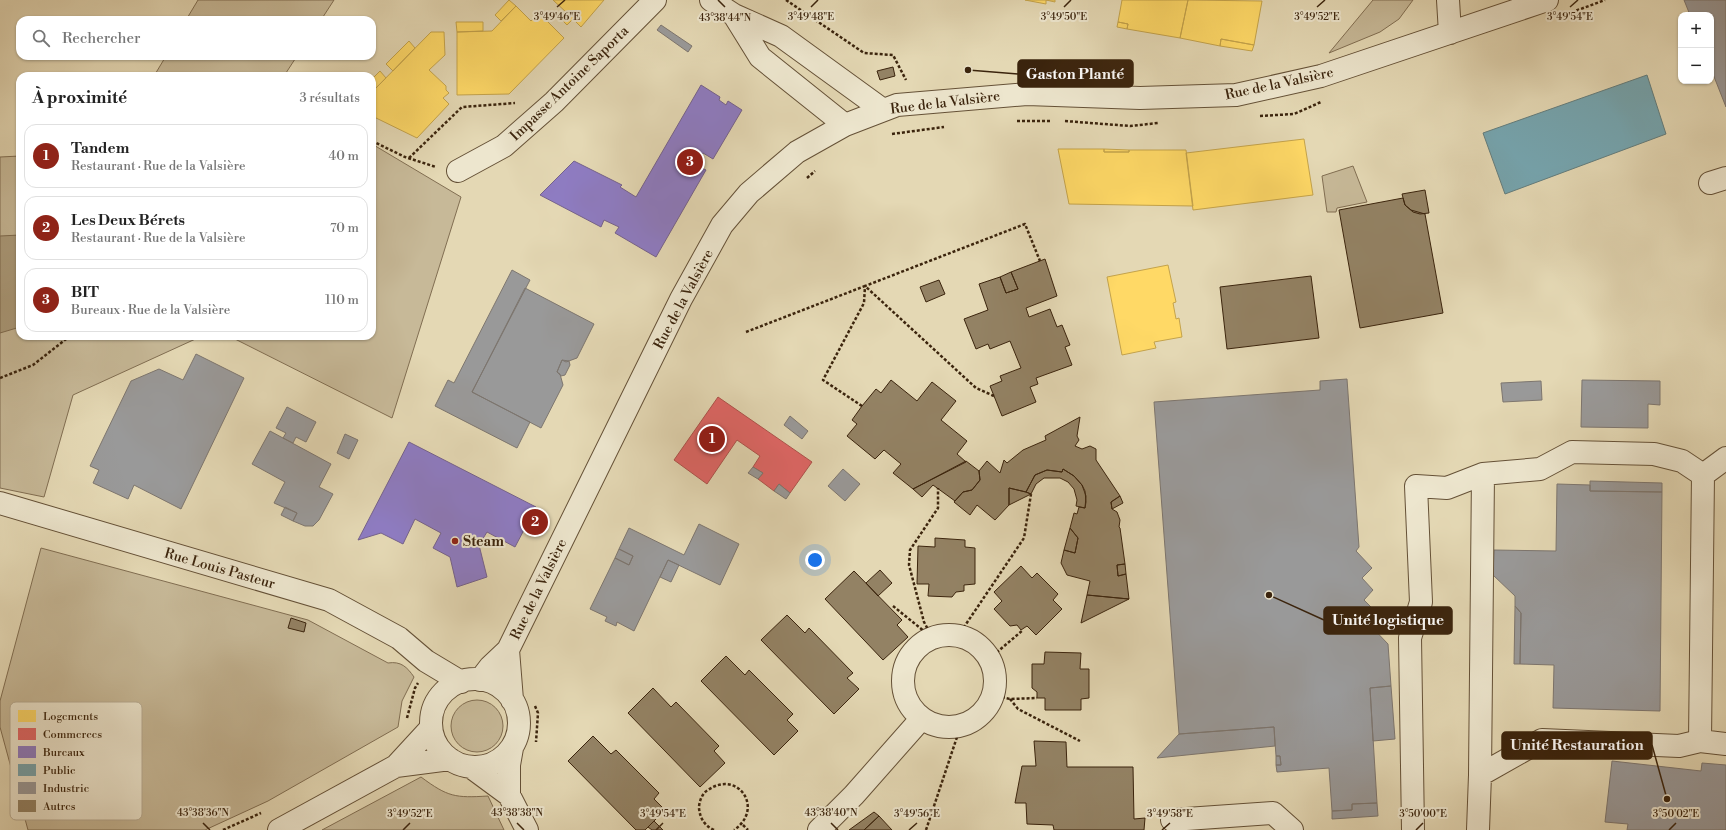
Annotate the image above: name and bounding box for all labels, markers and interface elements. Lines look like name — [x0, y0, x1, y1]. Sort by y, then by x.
text: 3°49'46"E — [534, 11, 580, 23]
text: 3°49'48"E — [788, 11, 834, 23]
text: 3°49'50"E — [1041, 11, 1087, 23]
text: 3°49'52"E — [1294, 11, 1340, 23]
text: 3°49'54"E — [1547, 11, 1593, 23]
text: 43°38'44"N — [699, 12, 752, 24]
map controls — [1678, 12, 1714, 84]
button: + — [1678, 12, 1714, 48]
search box — [16, 16, 376, 60]
street label: Impasse Antoine Saporta — [507, 22, 634, 145]
icon: search — [30, 27, 52, 49]
text: Rechercher — [62, 29, 141, 48]
button: − — [1678, 48, 1714, 84]
callout: Gaston Planté — [1018, 60, 1133, 87]
street label: Rue de la Valsière — [1223, 64, 1335, 104]
text: Gaston Planté — [1026, 65, 1124, 84]
text: À proximité — [32, 87, 127, 109]
street label: Rue de la Valsière — [889, 87, 1001, 119]
text: 3 résultats — [299, 90, 360, 106]
text: Tandem — [71, 139, 129, 158]
pin: 3 — [677, 147, 703, 177]
text: 1 — [43, 148, 49, 164]
text: 40 m — [329, 148, 359, 164]
text: Restaurant · Rue de la Valsière — [71, 158, 246, 174]
text: Les Deux Bérets — [71, 211, 185, 230]
text: 2 — [42, 220, 50, 236]
text: 70 m — [330, 220, 359, 236]
text: Restaurant · Rue de la Valsière — [71, 230, 246, 246]
street label: Rue de la Valsière — [650, 246, 718, 352]
text: BIT — [71, 283, 99, 302]
text: 3 — [42, 292, 50, 308]
text: 110 m — [325, 292, 359, 308]
text: Bureaux · Rue de la Valsière — [71, 302, 230, 318]
pin: 1 — [699, 424, 725, 454]
pin: 2 — [522, 507, 548, 537]
place label: Steam — [463, 533, 504, 551]
marker: Steam — [450, 536, 460, 546]
street label: Rue de la Valsière — [507, 536, 571, 643]
street label: Rue Louis Pasteur — [162, 545, 277, 593]
your location — [805, 550, 825, 570]
callout: Unité logistique — [1324, 607, 1452, 634]
text: Unité logistique — [1332, 611, 1444, 630]
legend — [10, 702, 142, 820]
text: Logements — [43, 710, 98, 724]
text: Commerces — [43, 728, 102, 742]
callout: Unité Restauration — [1502, 732, 1652, 759]
text: Unité Restauration — [1510, 736, 1645, 755]
text: Bureaux — [42, 746, 85, 760]
text: Public — [43, 764, 76, 778]
text: Industrie — [43, 782, 90, 796]
text: Autres — [42, 800, 76, 814]
text: 43°38'36"N — [177, 807, 230, 819]
text: 43°38'38"N — [491, 807, 544, 819]
text: 43°38'40"N — [805, 807, 858, 819]
text: 3°49'52"E — [387, 808, 433, 820]
text: 3°49'54"E — [640, 808, 686, 820]
text: 3°49'56"E — [894, 808, 940, 820]
text: 3°49'58"E — [1147, 808, 1193, 820]
text: 3°50'00"E — [1399, 808, 1447, 820]
text: 3°50'02"E — [1653, 808, 1699, 820]

